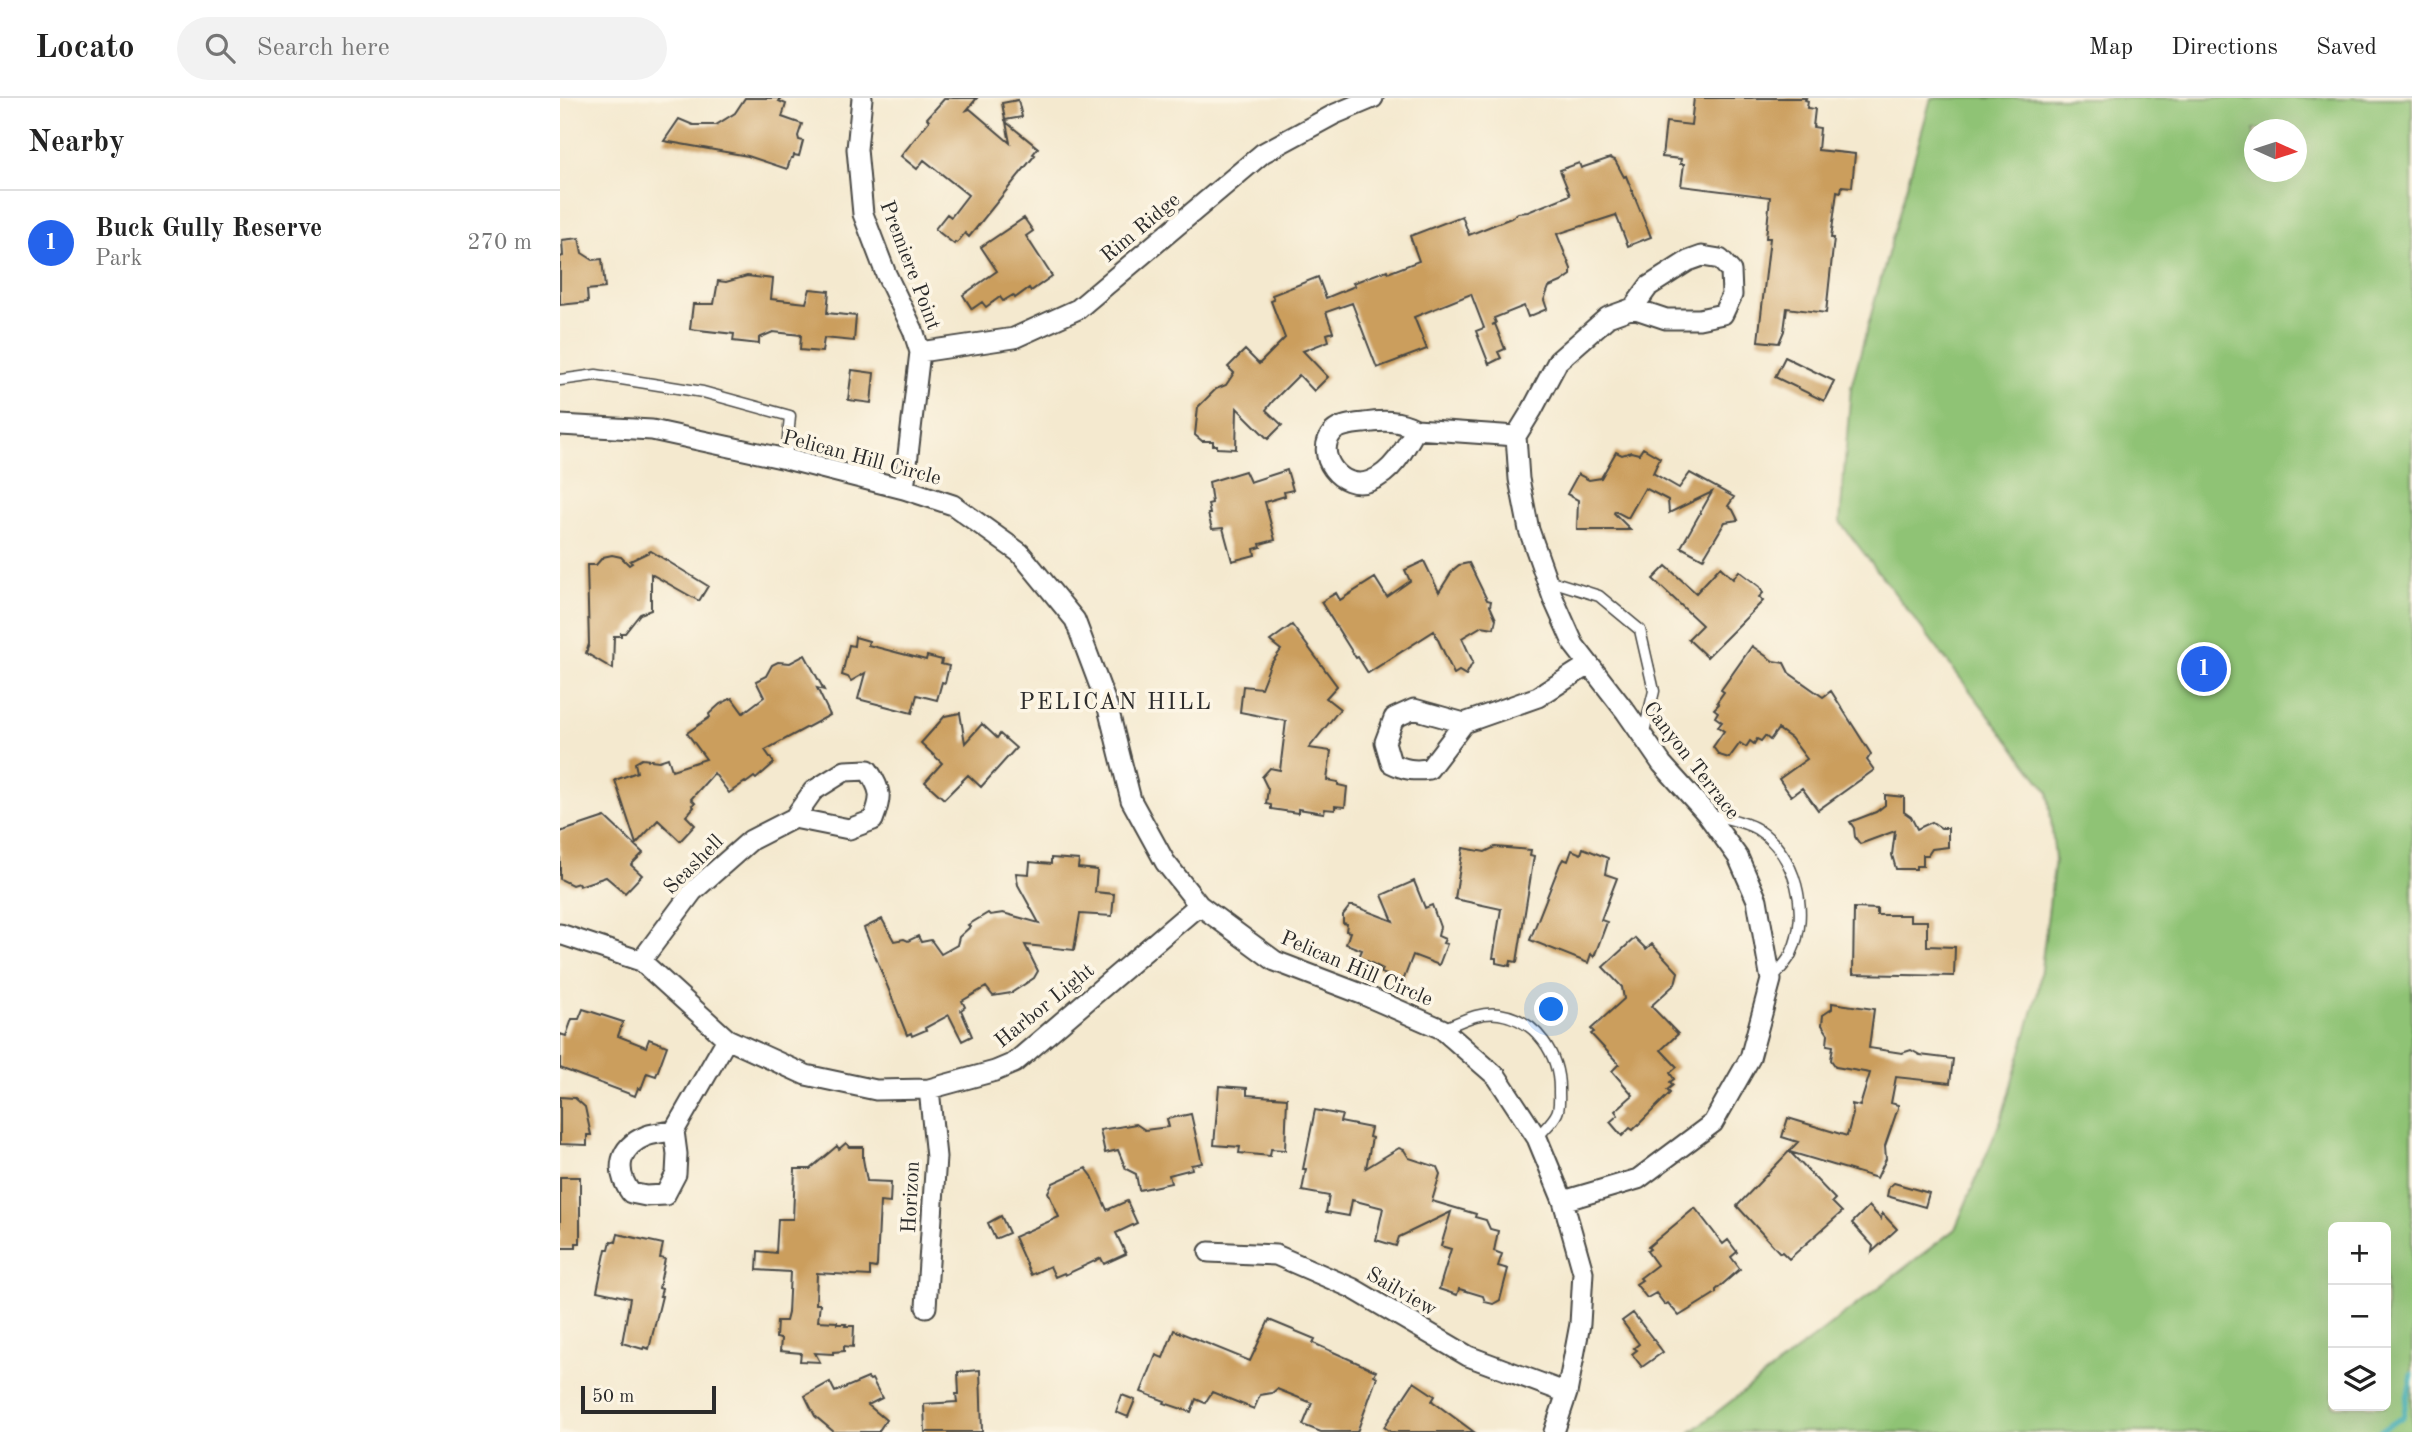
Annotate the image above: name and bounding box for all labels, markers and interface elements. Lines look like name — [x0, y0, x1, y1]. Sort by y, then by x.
search box — [177, 17, 667, 80]
icon: search — [201, 29, 239, 67]
text: Locato — [35, 32, 135, 65]
text: Search here — [257, 35, 390, 61]
text: Map — [2089, 36, 2133, 60]
text: Directions — [2171, 36, 2278, 60]
text: Saved — [2316, 36, 2377, 60]
north arrow — [2244, 119, 2307, 182]
text: Nearby — [28, 128, 125, 158]
street label: Rim Ridge — [1097, 189, 1184, 267]
street label: Premiere Point — [875, 198, 944, 333]
text: Buck Gully Reserve — [95, 216, 322, 242]
text: 1 — [44, 231, 58, 254]
text: 270 m — [467, 231, 532, 254]
text: Park — [95, 247, 142, 270]
street label: Pelican Hill Circle — [780, 427, 943, 490]
pin: 1 — [2181, 643, 2227, 695]
district label: PELICAN HILL — [1019, 691, 1213, 714]
street label: Canyon Terrace — [1638, 698, 1743, 824]
street label: Seashell — [660, 831, 728, 899]
street label: Pelican Hill Circle — [1277, 928, 1436, 1011]
street label: Harbor Light — [991, 960, 1099, 1052]
your location — [1534, 992, 1568, 1026]
street label: Horizon — [899, 1160, 924, 1234]
map controls — [2328, 1222, 2391, 1411]
button: + — [2328, 1222, 2391, 1285]
street label: Sailview — [1362, 1264, 1440, 1321]
button: − — [2328, 1285, 2391, 1348]
button: layers — [2328, 1348, 2391, 1411]
scale bar — [581, 1383, 716, 1415]
text: 50 m — [592, 1388, 634, 1407]

